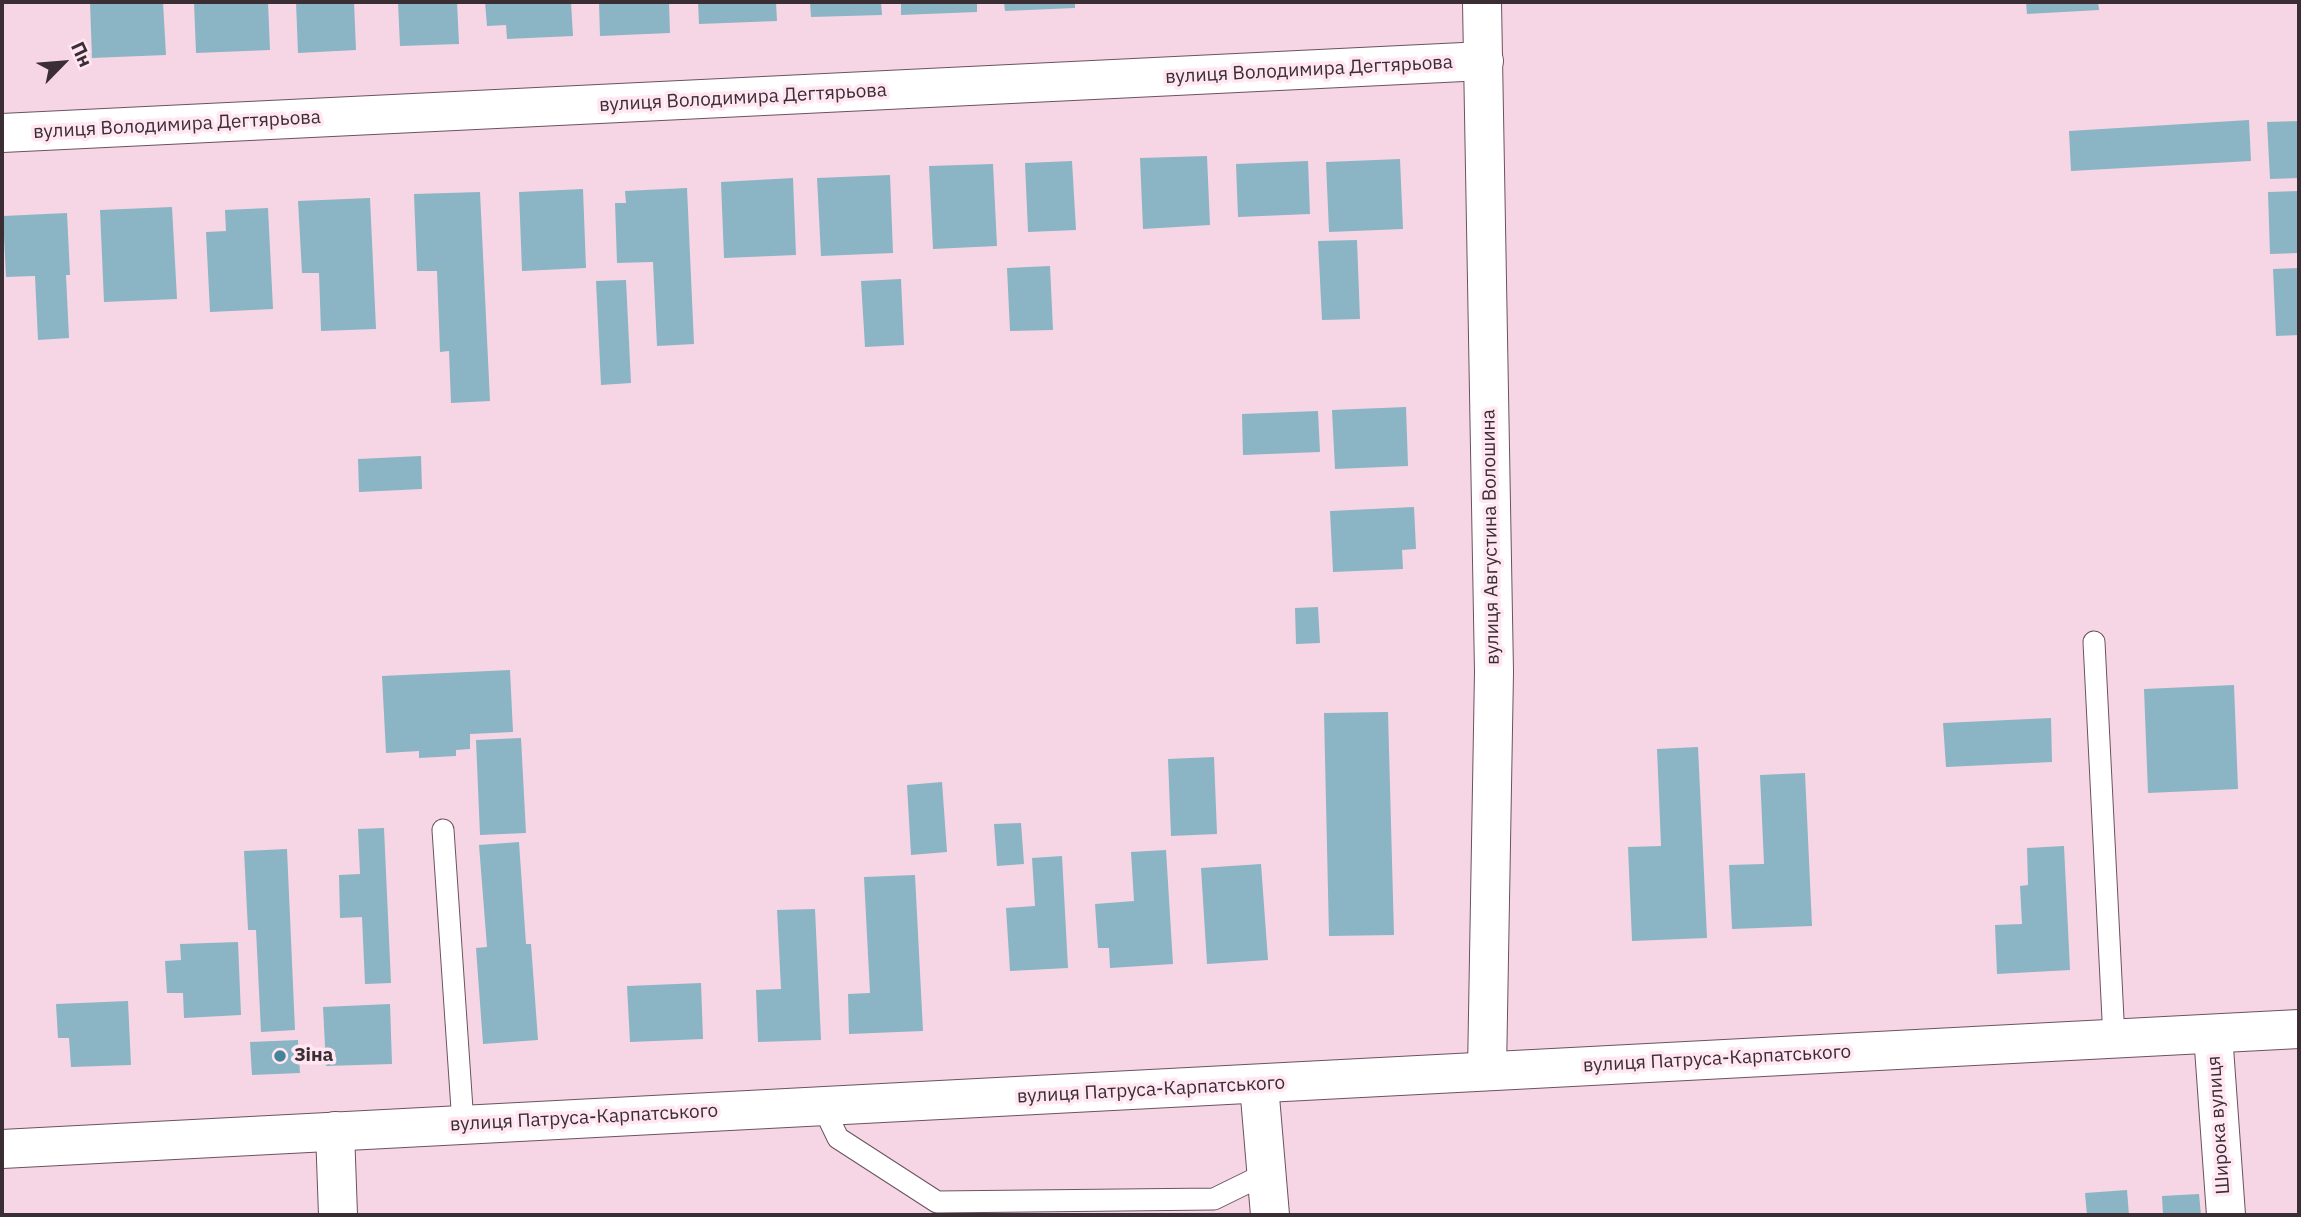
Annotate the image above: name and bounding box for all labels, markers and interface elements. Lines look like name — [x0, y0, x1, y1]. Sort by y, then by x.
north arrow — [28, 28, 98, 98]
text: Пн — [66, 38, 98, 71]
street label: вулиця Володимира Дегтярьова — [1164, 51, 1454, 89]
street label: вулиця Володимира Дегтярьова — [598, 79, 888, 117]
street label: вулиця Володимира Дегтярьова — [32, 106, 322, 144]
street label: вулиця Августина Волошина — [1477, 409, 1505, 665]
street label: вулиця Патруса-Карпатського — [1582, 1041, 1852, 1077]
place label: Зіна — [294, 1045, 333, 1067]
marker: Зіна — [272, 1048, 288, 1064]
street label: Широка вулиця — [2203, 1055, 2235, 1195]
street label: вулиця Патруса-Карпатського — [1016, 1072, 1286, 1108]
street label: вулиця Патруса-Карпатського — [449, 1100, 719, 1136]

